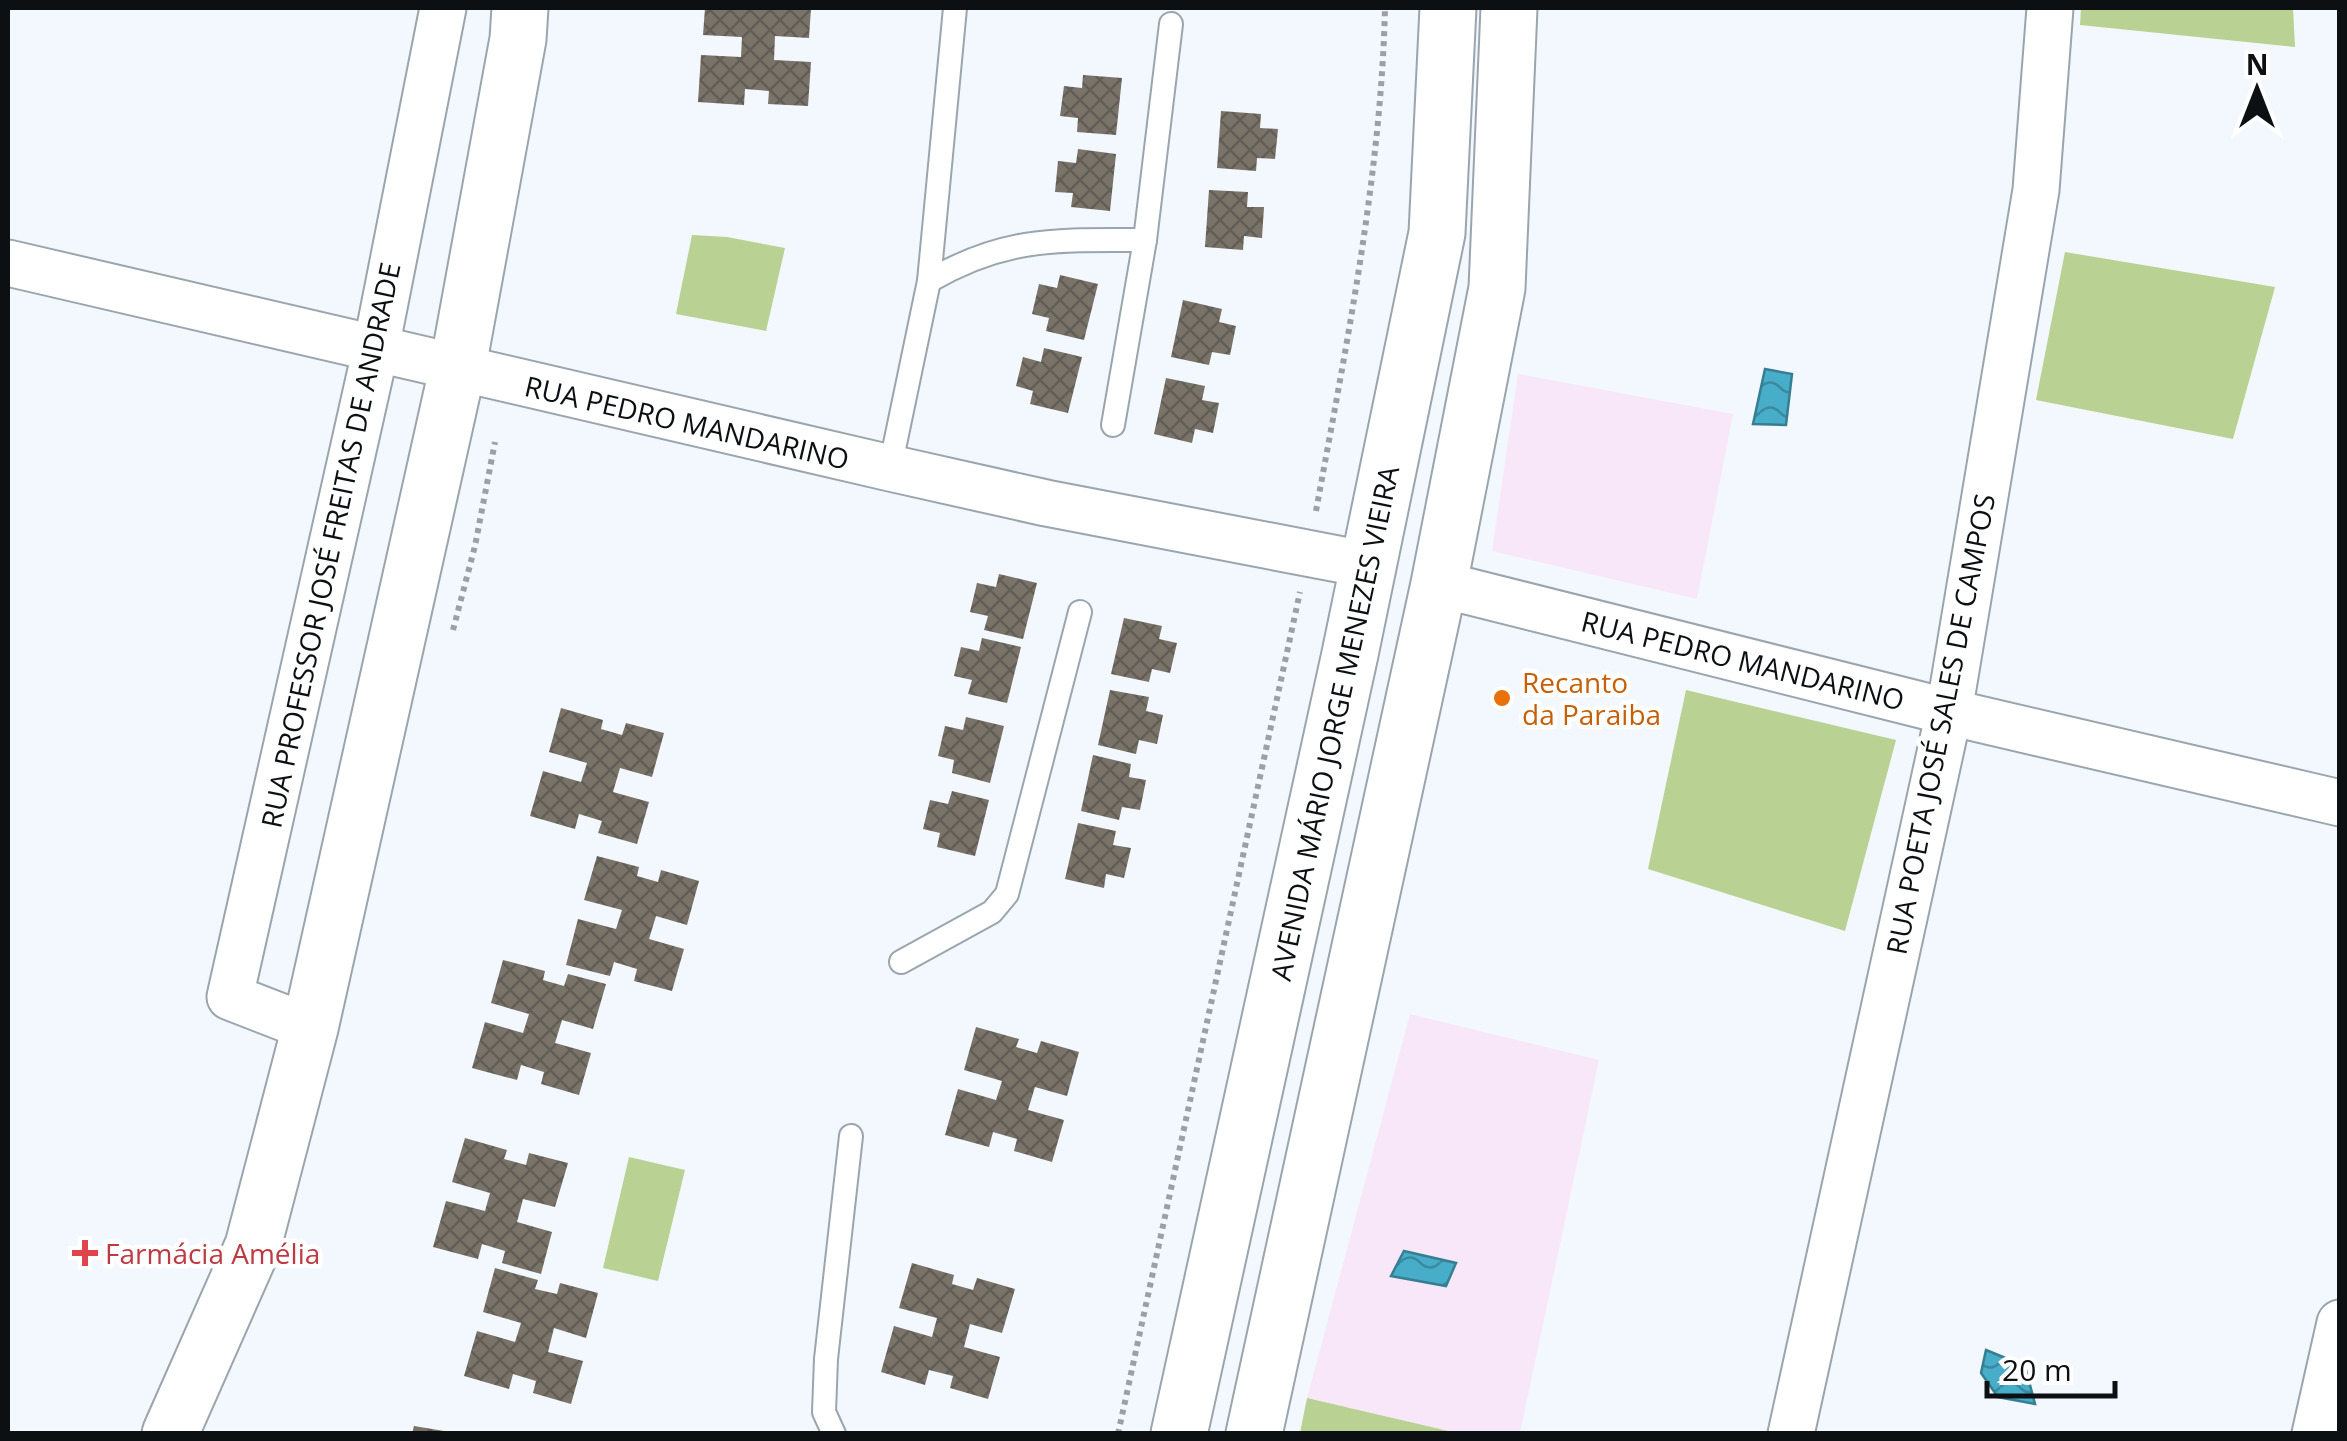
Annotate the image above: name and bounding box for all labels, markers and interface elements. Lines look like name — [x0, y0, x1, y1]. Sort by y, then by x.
north arrow — [2207, 40, 2307, 140]
text: N — [2246, 45, 2268, 83]
street label: RUA PROFESSOR JOSÉ FREITAS DE ANDRADE — [251, 259, 409, 831]
street label: RUA PEDRO MANDARINO — [521, 366, 853, 478]
street label: AVENIDA MÁRIO JORGE MENEZES VIEIRA — [1261, 462, 1407, 984]
street label: RUA POETA JOSÉ SALES DE CAMPOS — [1877, 491, 2003, 957]
street label: RUA PEDRO MANDARINO — [1577, 601, 1909, 719]
place label: Recanto da Paraiba — [1522, 663, 1661, 733]
marker: Recanto da Paraiba — [1491, 687, 1513, 709]
place label: Farmácia Amélia — [105, 1234, 320, 1272]
marker: Farmácia Amélia — [74, 1242, 96, 1264]
scale bar — [1987, 1336, 2114, 1398]
text: 20 m — [2002, 1349, 2072, 1390]

